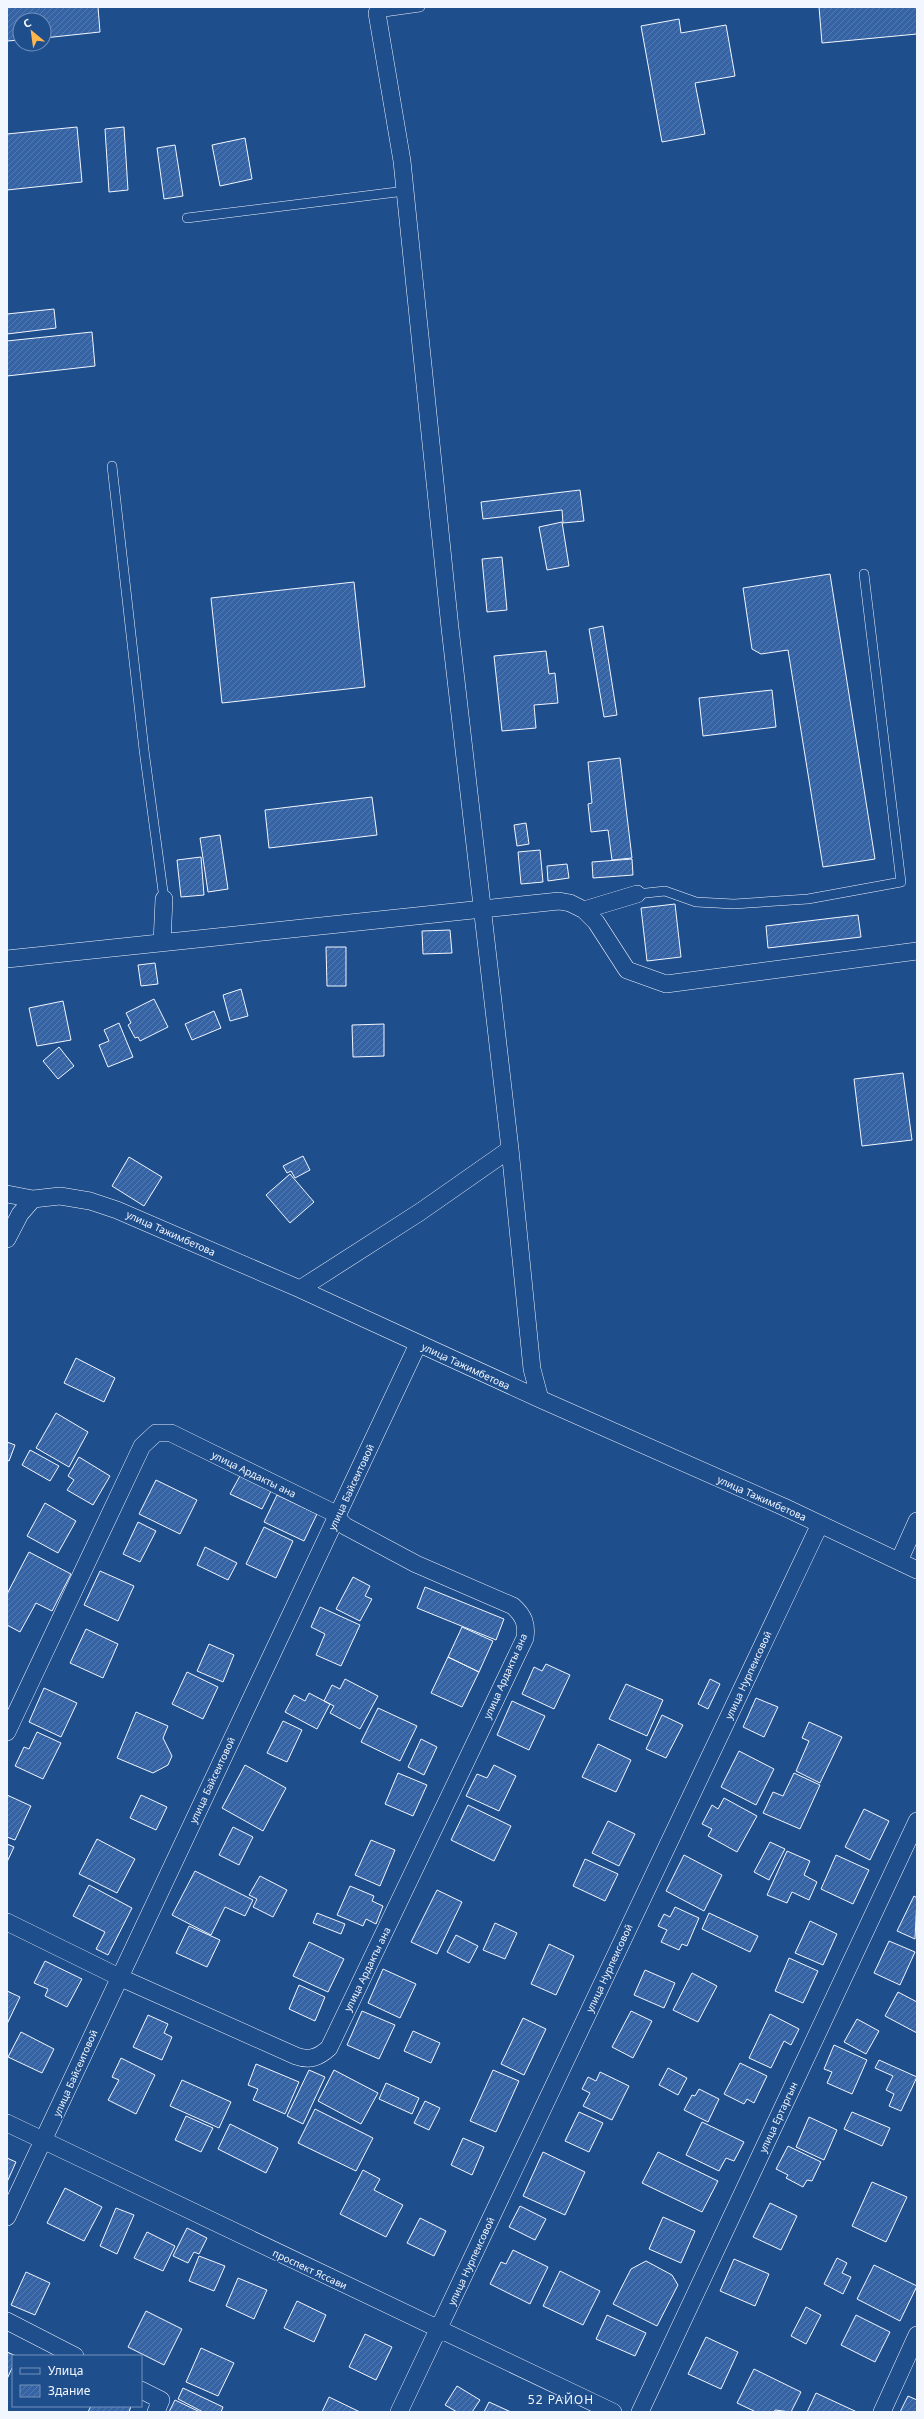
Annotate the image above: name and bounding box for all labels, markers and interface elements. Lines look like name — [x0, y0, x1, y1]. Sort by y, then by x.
north arrow — [12, 12, 52, 52]
text: С — [20, 15, 34, 31]
street label: улица Тажимбетова — [124, 1207, 218, 1259]
street label: улица Тажимбетова — [420, 1339, 512, 1393]
street label: улица Байсеитовой — [325, 1442, 377, 1532]
street label: улица Ардакты ана — [209, 1447, 299, 1501]
street label: улица Тажимбетова — [715, 1472, 809, 1524]
street label: улица Нурпеисовой — [721, 1629, 775, 1721]
street label: улица Ардакты ана — [480, 1631, 530, 1721]
street label: улица Байсеитовой — [186, 1735, 238, 1825]
street label: улица Нурпеисовой — [582, 1922, 636, 2014]
street label: улица Ардакты ана — [340, 1924, 394, 2014]
street label: улица Байсеитовой — [50, 2027, 100, 2119]
street label: улица Ертаргын — [755, 2079, 801, 2155]
street label: улица Нурпеисовой — [444, 2215, 498, 2307]
street label: проспект Яссави — [270, 2246, 350, 2292]
legend — [12, 2355, 142, 2407]
text: Улица — [48, 2362, 83, 2379]
text: Здание — [48, 2382, 91, 2399]
district label: 52 РАЙОН — [528, 2391, 594, 2408]

